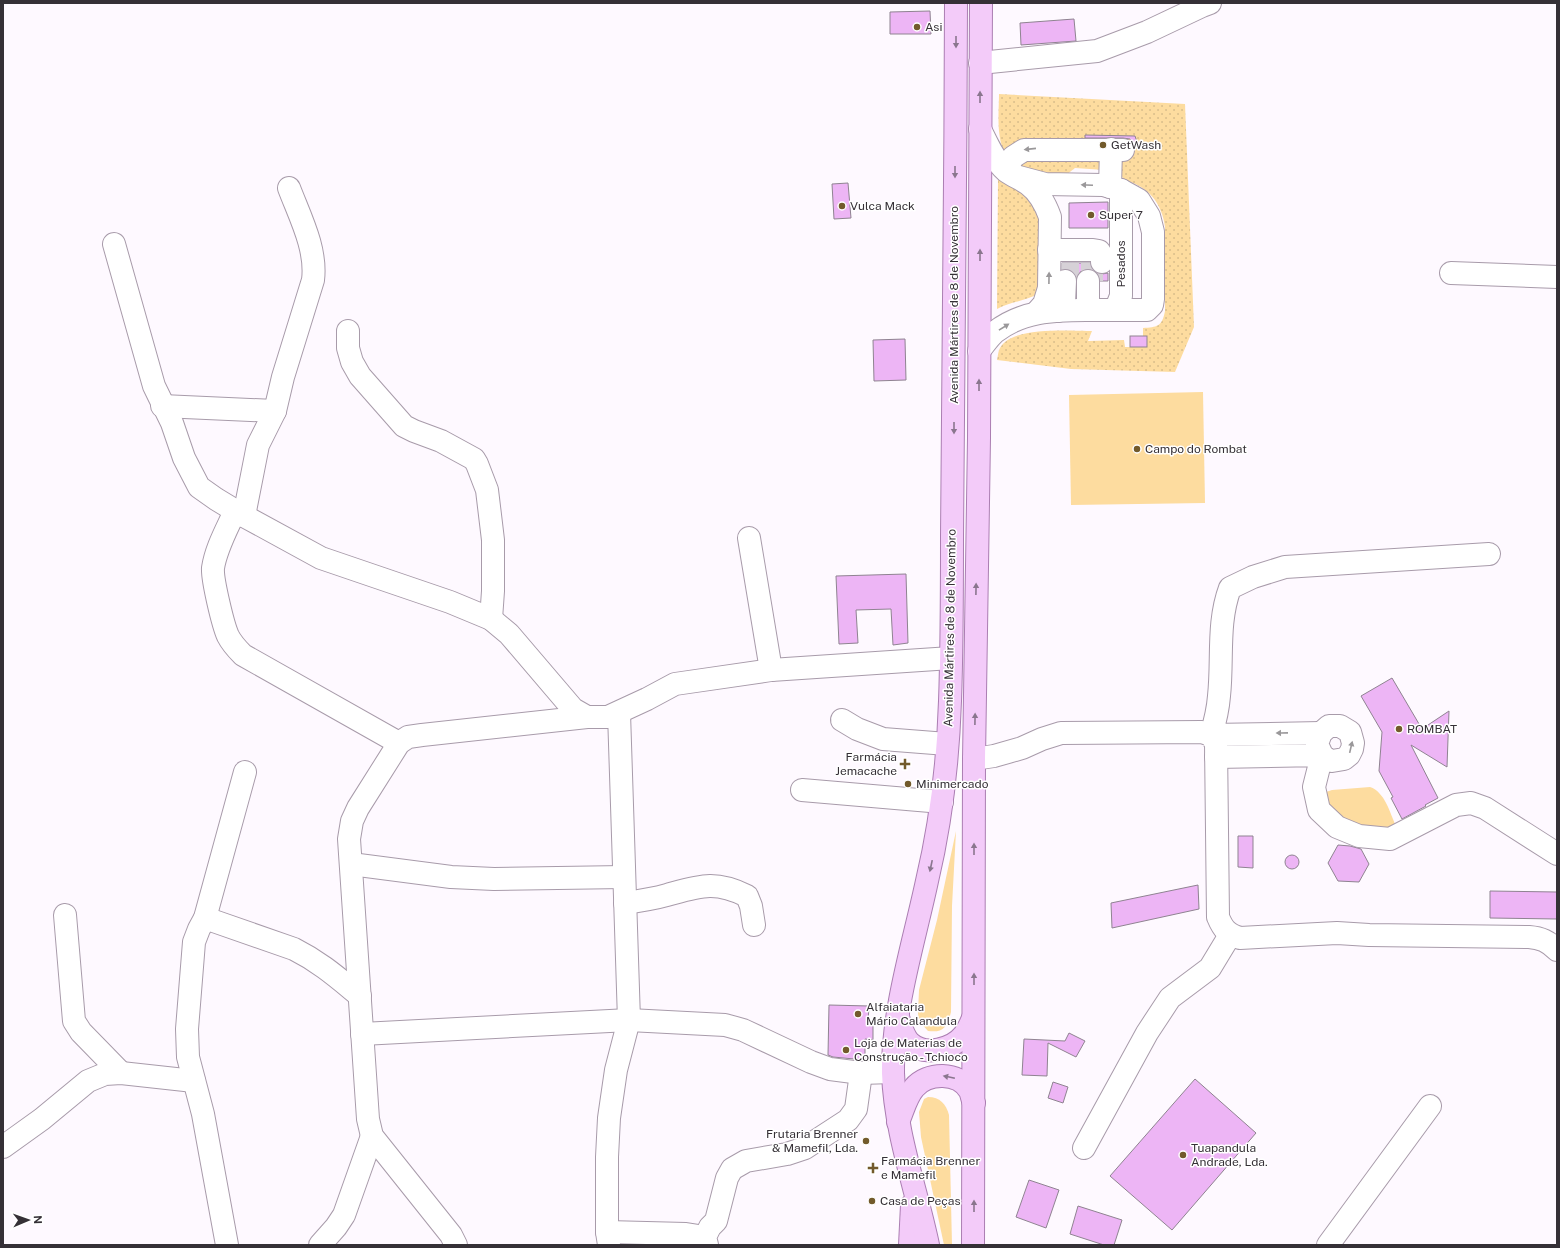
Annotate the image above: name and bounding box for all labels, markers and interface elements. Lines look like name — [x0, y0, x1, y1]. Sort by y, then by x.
place label: Asi — [925, 20, 942, 34]
marker: Asi — [912, 22, 922, 32]
one-way arrow — [953, 36, 959, 49]
one-way arrow — [977, 90, 983, 103]
place label: GetWash — [1111, 138, 1161, 152]
marker: GetWash — [1098, 140, 1108, 150]
one-way arrow — [1024, 146, 1036, 153]
one-way arrow — [952, 166, 958, 179]
one-way arrow — [1081, 181, 1093, 188]
place label: Vulca Mack — [850, 199, 915, 213]
marker: Vulca Mack — [837, 201, 847, 211]
street label: Avenida Mártires de 8 de Novembro — [947, 206, 961, 404]
place label: Super 7 — [1099, 208, 1143, 222]
marker: Super 7 — [1086, 210, 1096, 220]
street label: Pesados — [1114, 241, 1128, 288]
one-way arrow — [977, 248, 983, 261]
one-way arrow — [1046, 271, 1052, 284]
one-way arrow — [998, 323, 1010, 330]
one-way arrow — [976, 378, 982, 391]
one-way arrow — [951, 422, 957, 435]
place label: Campo do Rombat — [1145, 442, 1247, 456]
marker: Campo do Rombat — [1132, 444, 1142, 454]
street label: Avenida Mártires de 8 de Novembro — [941, 529, 959, 727]
one-way arrow — [973, 582, 979, 595]
one-way arrow — [971, 713, 978, 725]
place label: ROMBAT — [1407, 722, 1457, 736]
marker: ROMBAT — [1394, 724, 1404, 734]
one-way arrow — [1276, 730, 1288, 737]
one-way arrow — [1349, 741, 1355, 753]
place label: Farmácia Jemacache — [835, 750, 897, 778]
marker: Farmácia Jemacache — [900, 759, 910, 769]
place label: Minimercado — [916, 777, 989, 791]
marker: Minimercado — [903, 779, 913, 789]
one-way arrow — [971, 842, 977, 855]
one-way arrow — [927, 860, 933, 872]
one-way arrow — [971, 972, 977, 985]
place label: Alfaiataria Mário Calandula — [866, 1000, 957, 1028]
marker: Alfaiataria Mário Calandula — [853, 1009, 863, 1019]
place label: Loja de Materias de Construção - Tchioco — [854, 1036, 968, 1064]
marker: Loja de Materias de Construção - Tchioco — [841, 1045, 851, 1055]
one-way arrow — [942, 1074, 955, 1080]
place label: Frutaria Brenner & Mamefil, Lda. — [766, 1127, 858, 1155]
marker: Frutaria Brenner & Mamefil, Lda. — [861, 1136, 871, 1146]
place label: Tuapandula Andrade, Lda. — [1191, 1141, 1268, 1169]
marker: Tuapandula Andrade, Lda. — [1178, 1150, 1188, 1160]
place label: Farmácia Brenner e Mamefil — [881, 1154, 980, 1182]
marker: Farmácia Brenner e Mamefil — [868, 1163, 878, 1173]
place label: Casa de Peças — [880, 1194, 960, 1208]
marker: Casa de Peças — [867, 1196, 877, 1206]
north arrow — [8, 1200, 48, 1240]
one-way arrow — [970, 1200, 977, 1212]
text: N — [32, 1215, 44, 1224]

